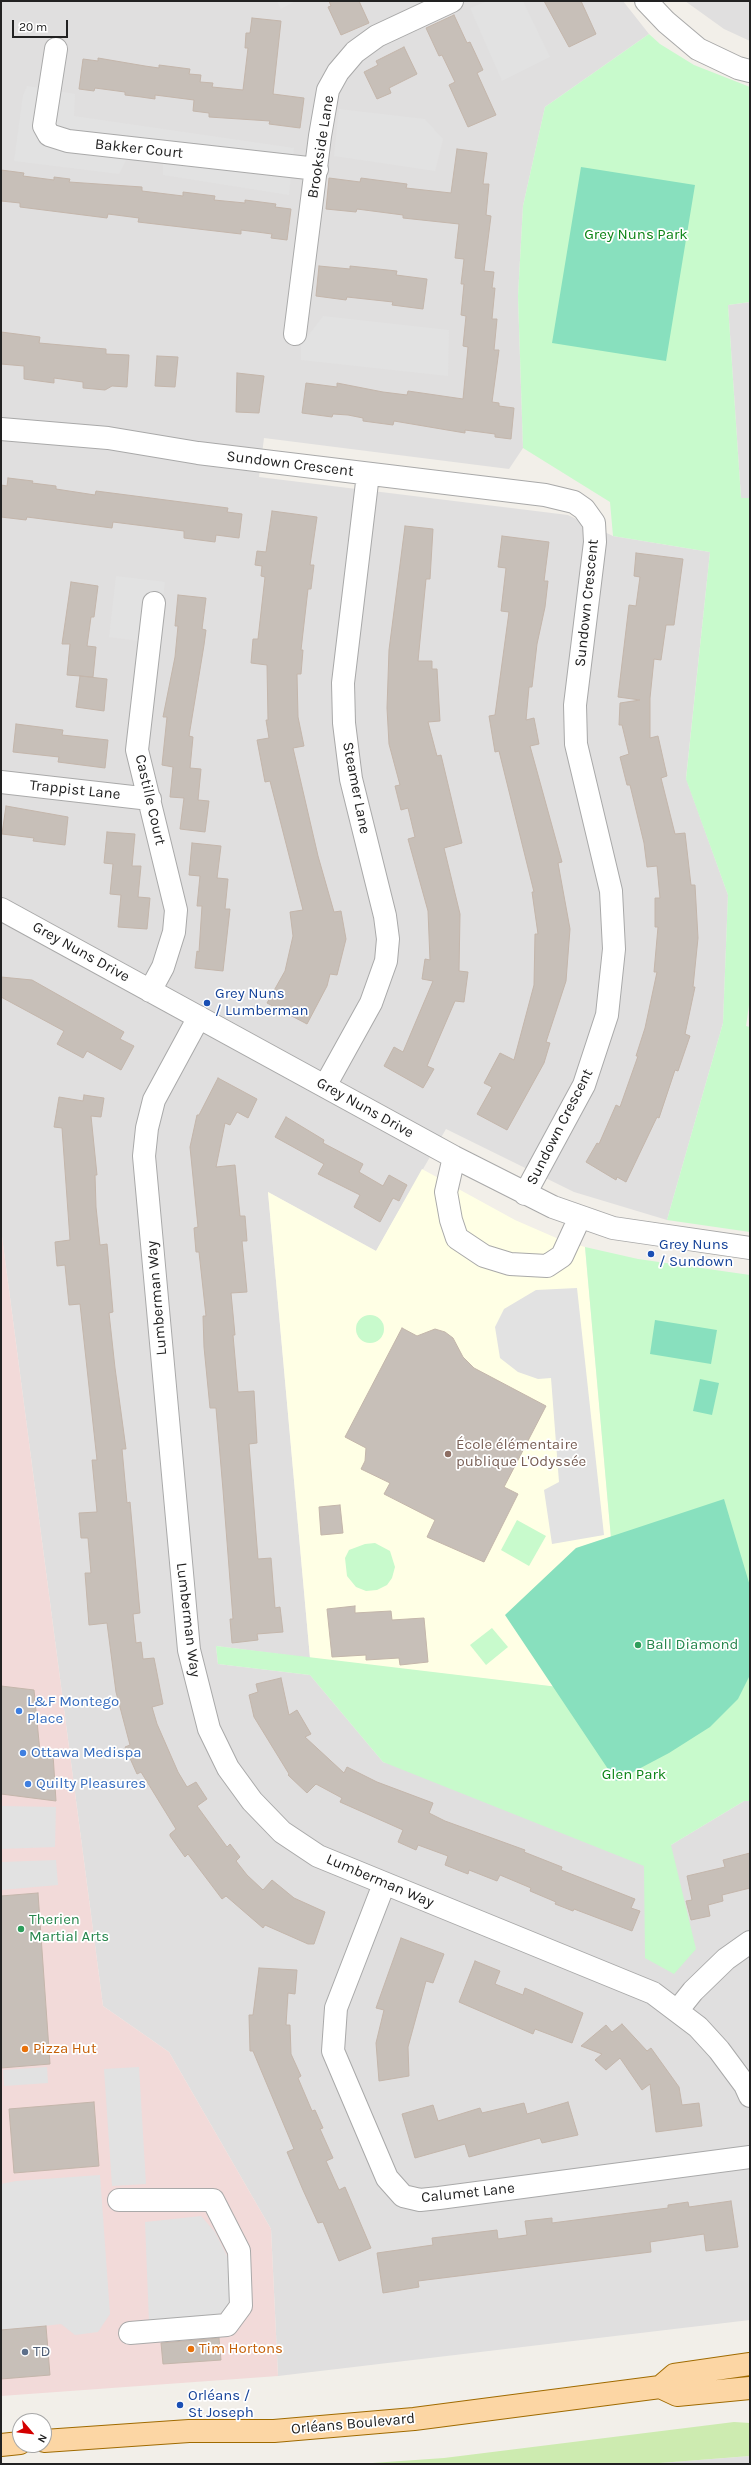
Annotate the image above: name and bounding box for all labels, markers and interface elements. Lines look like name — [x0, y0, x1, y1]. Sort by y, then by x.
scale bar — [14, 12, 70, 38]
text: 20 m — [19, 20, 47, 34]
street label: Brookside Lane — [304, 94, 338, 200]
street label: Bakker Court — [94, 135, 184, 163]
park label: Grey Nuns Park — [584, 226, 688, 244]
street label: Sundown Crescent — [225, 447, 355, 481]
street label: Sundown Crescent — [571, 538, 603, 668]
street label: Steamer Lane — [338, 740, 374, 836]
street label: Castille Court — [131, 753, 169, 847]
street label: Trappist Lane — [29, 776, 121, 804]
street label: Grey Nuns Drive — [29, 918, 133, 986]
place label: Grey Nuns / Lumberman — [215, 985, 309, 1020]
marker: Grey Nuns / Lumberman — [202, 998, 212, 1008]
street label: Sundown Crescent — [523, 1066, 597, 1188]
street label: Grey Nuns Drive — [313, 1074, 417, 1142]
place label: Grey Nuns / Sundown — [659, 1236, 733, 1271]
street label: Lumberman Way — [143, 1240, 171, 1356]
marker: Grey Nuns / Sundown — [646, 1249, 656, 1259]
place label: École élémentaire publique L'Odyssée — [456, 1436, 586, 1471]
marker: École élémentaire publique L'Odyssée — [443, 1449, 453, 1459]
street label: Lumberman Way — [172, 1562, 204, 1678]
place label: Ball Diamond — [646, 1636, 738, 1654]
marker: Ball Diamond — [633, 1640, 643, 1650]
place label: L&F Montego Place — [27, 1693, 119, 1728]
marker: L&F Montego Place — [14, 1706, 24, 1716]
place label: Ottawa Medispa — [31, 1744, 142, 1762]
marker: Ottawa Medispa — [18, 1748, 28, 1758]
park label: Glen Park — [602, 1766, 666, 1784]
place label: Quilty Pleasures — [36, 1775, 146, 1793]
marker: Quilty Pleasures — [23, 1779, 33, 1789]
street label: Lumberman Way — [323, 1850, 437, 1912]
place label: Therien Martial Arts — [29, 1911, 109, 1946]
marker: Therien Martial Arts — [16, 1924, 26, 1934]
place label: Pizza Hut — [33, 2040, 97, 2058]
marker: Pizza Hut — [20, 2044, 30, 2054]
street label: Calumet Lane — [420, 2179, 516, 2207]
place label: Tim Hortons — [199, 2340, 283, 2358]
place label: TD — [33, 2343, 50, 2361]
marker: Tim Hortons — [186, 2344, 196, 2354]
marker: TD — [20, 2347, 30, 2357]
place label: Orléans / St Joseph — [188, 2387, 254, 2422]
marker: Orléans / St Joseph — [175, 2400, 185, 2410]
street label: Orléans Boulevard — [290, 2410, 416, 2438]
north arrow — [12, 2413, 52, 2453]
text: N — [35, 2432, 50, 2445]

